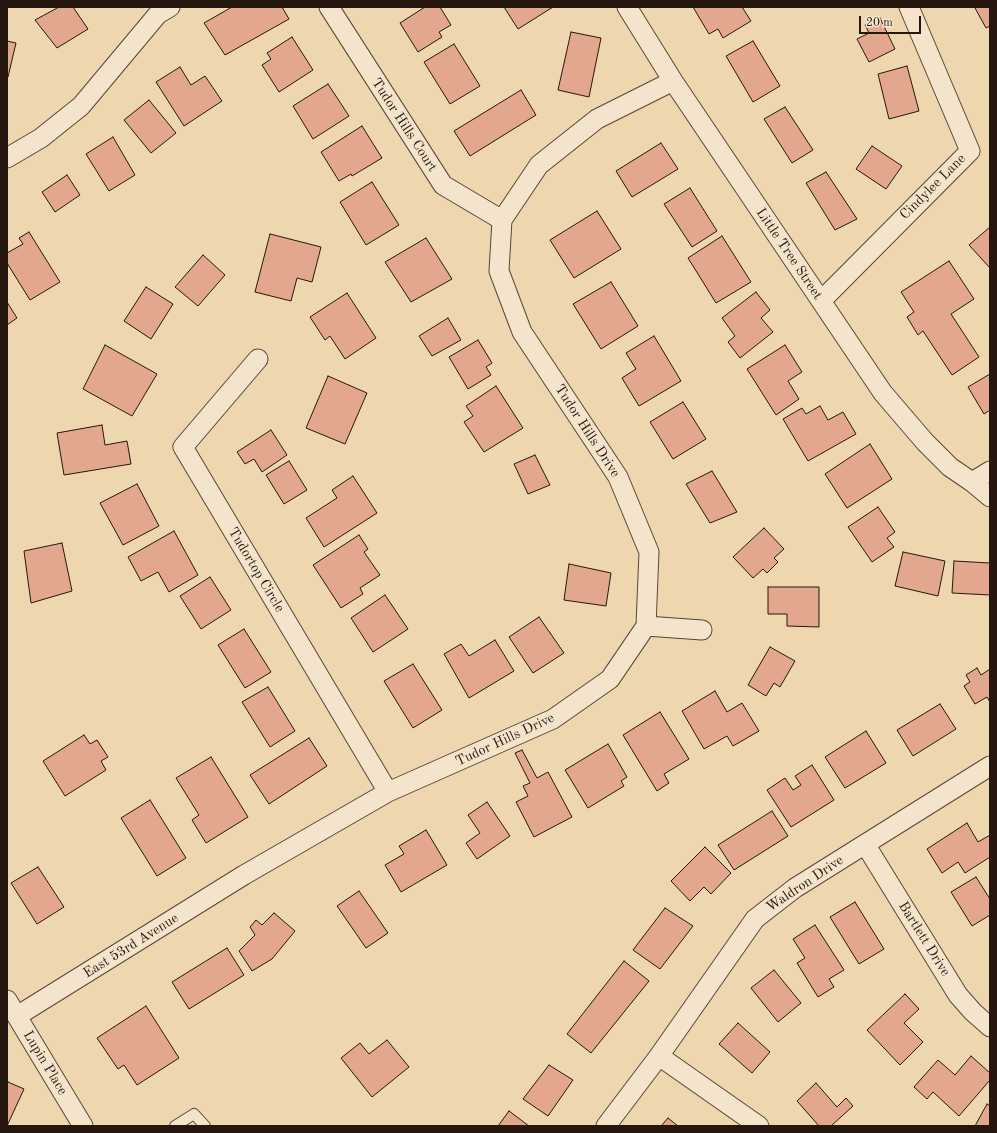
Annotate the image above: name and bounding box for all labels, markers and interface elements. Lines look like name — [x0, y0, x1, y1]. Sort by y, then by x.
scale bar — [861, 8, 923, 34]
text: 20 m — [866, 17, 893, 29]
street label: Tudor Hills Court — [367, 75, 441, 175]
street label: Cindylee Lane — [897, 151, 969, 223]
street label: Little Tree Street — [752, 205, 826, 303]
street label: Tudor Hills Drive — [551, 381, 623, 481]
street label: Tudortop Circle — [224, 525, 288, 615]
street label: Tudor Hills Drive — [453, 710, 557, 770]
street label: Waldron Drive — [763, 852, 847, 916]
street label: Bartlett Drive — [894, 899, 954, 979]
street label: East 53rd Avenue — [80, 910, 182, 982]
street label: Lupin Place — [19, 1028, 71, 1098]

